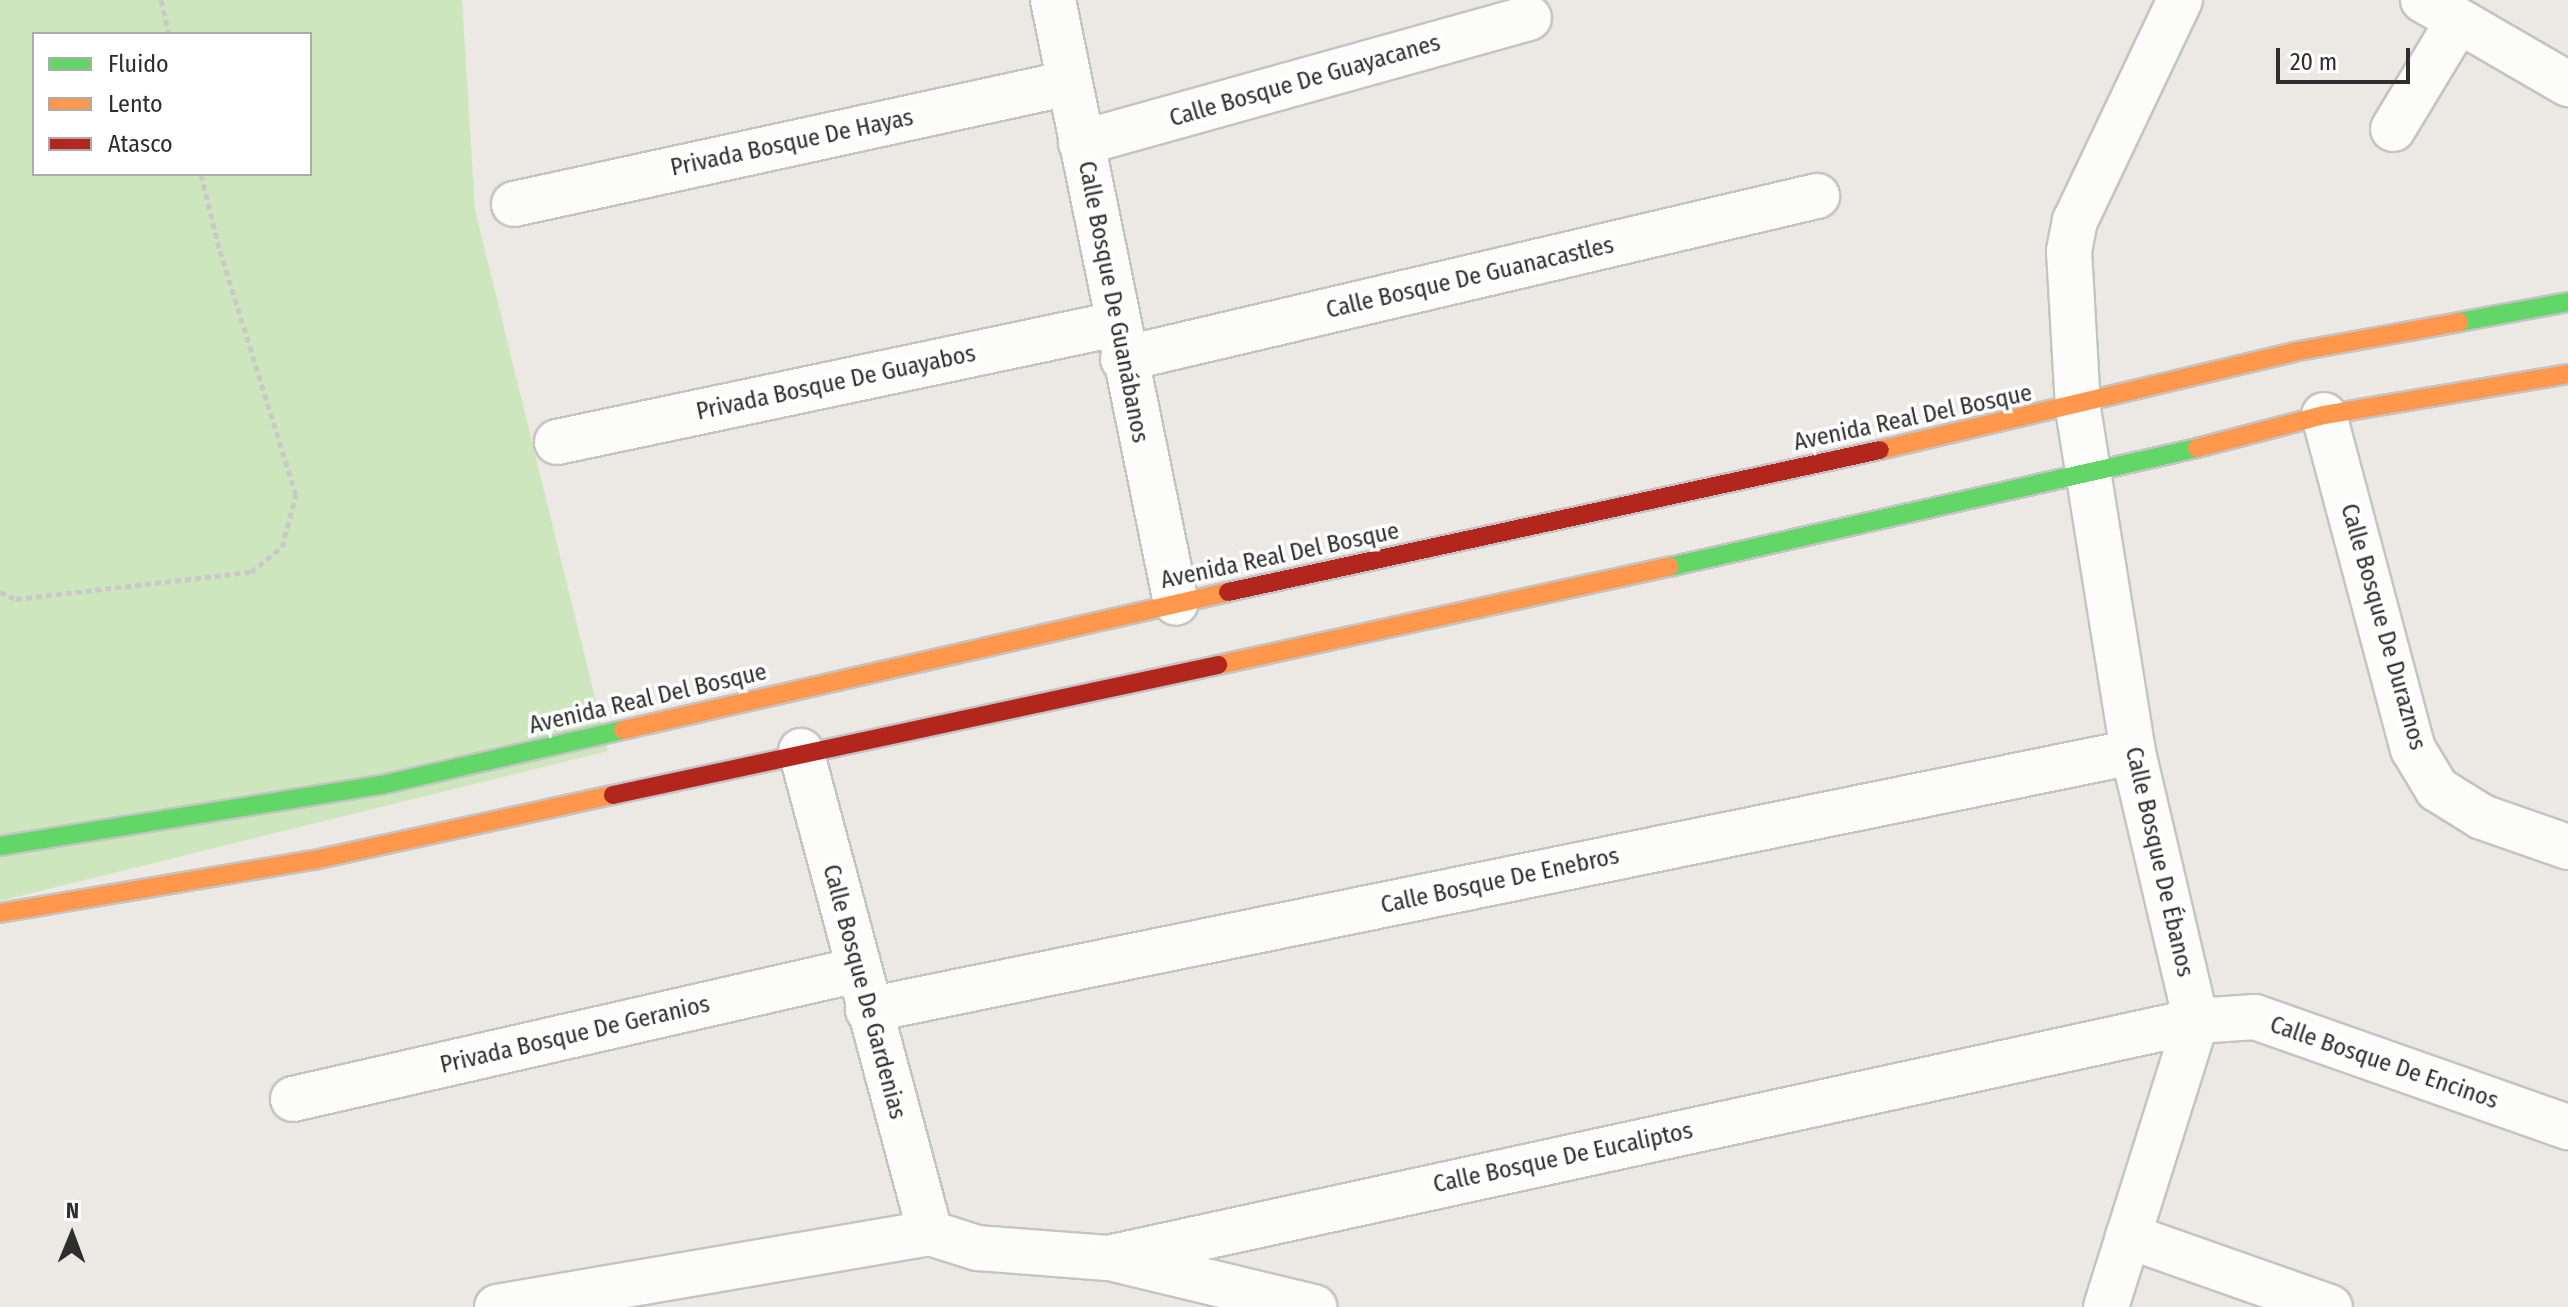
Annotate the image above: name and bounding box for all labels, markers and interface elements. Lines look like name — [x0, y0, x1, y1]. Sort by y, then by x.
street label: Calle Bosque De Guayacanes — [1166, 29, 1444, 133]
legend — [32, 32, 312, 176]
scale bar — [2280, 32, 2414, 82]
text: 20 m — [2290, 48, 2337, 76]
text: Fluido — [108, 50, 169, 78]
text: Lento — [108, 90, 163, 118]
street label: Privada Bosque De Hayas — [668, 103, 916, 183]
text: Atasco — [108, 130, 173, 158]
street label: Calle Bosque De Guanábanos — [1072, 159, 1154, 445]
street label: Calle Bosque De Guanacastles — [1323, 231, 1617, 325]
street label: Privada Bosque De Guayabos — [694, 339, 978, 427]
street label: Avenida Real Del Bosque — [1791, 379, 2035, 457]
street label: Calle Bosque De Duraznos — [2334, 501, 2432, 753]
street label: Avenida Real Del Bosque — [1158, 517, 1402, 595]
street label: Avenida Real Del Bosque — [526, 658, 770, 740]
street label: Calle Bosque De Ébanos — [2119, 744, 2199, 980]
street label: Calle Bosque De Enebros — [1378, 842, 1622, 920]
street label: Calle Bosque De Gardenias — [816, 862, 912, 1122]
street label: Privada Bosque De Geranios — [437, 990, 713, 1080]
street label: Calle Bosque De Encinos — [2266, 1010, 2502, 1116]
street label: Calle Bosque De Eucaliptos — [1431, 1116, 1695, 1200]
north arrow — [32, 1195, 112, 1275]
text: N — [66, 1197, 79, 1224]

